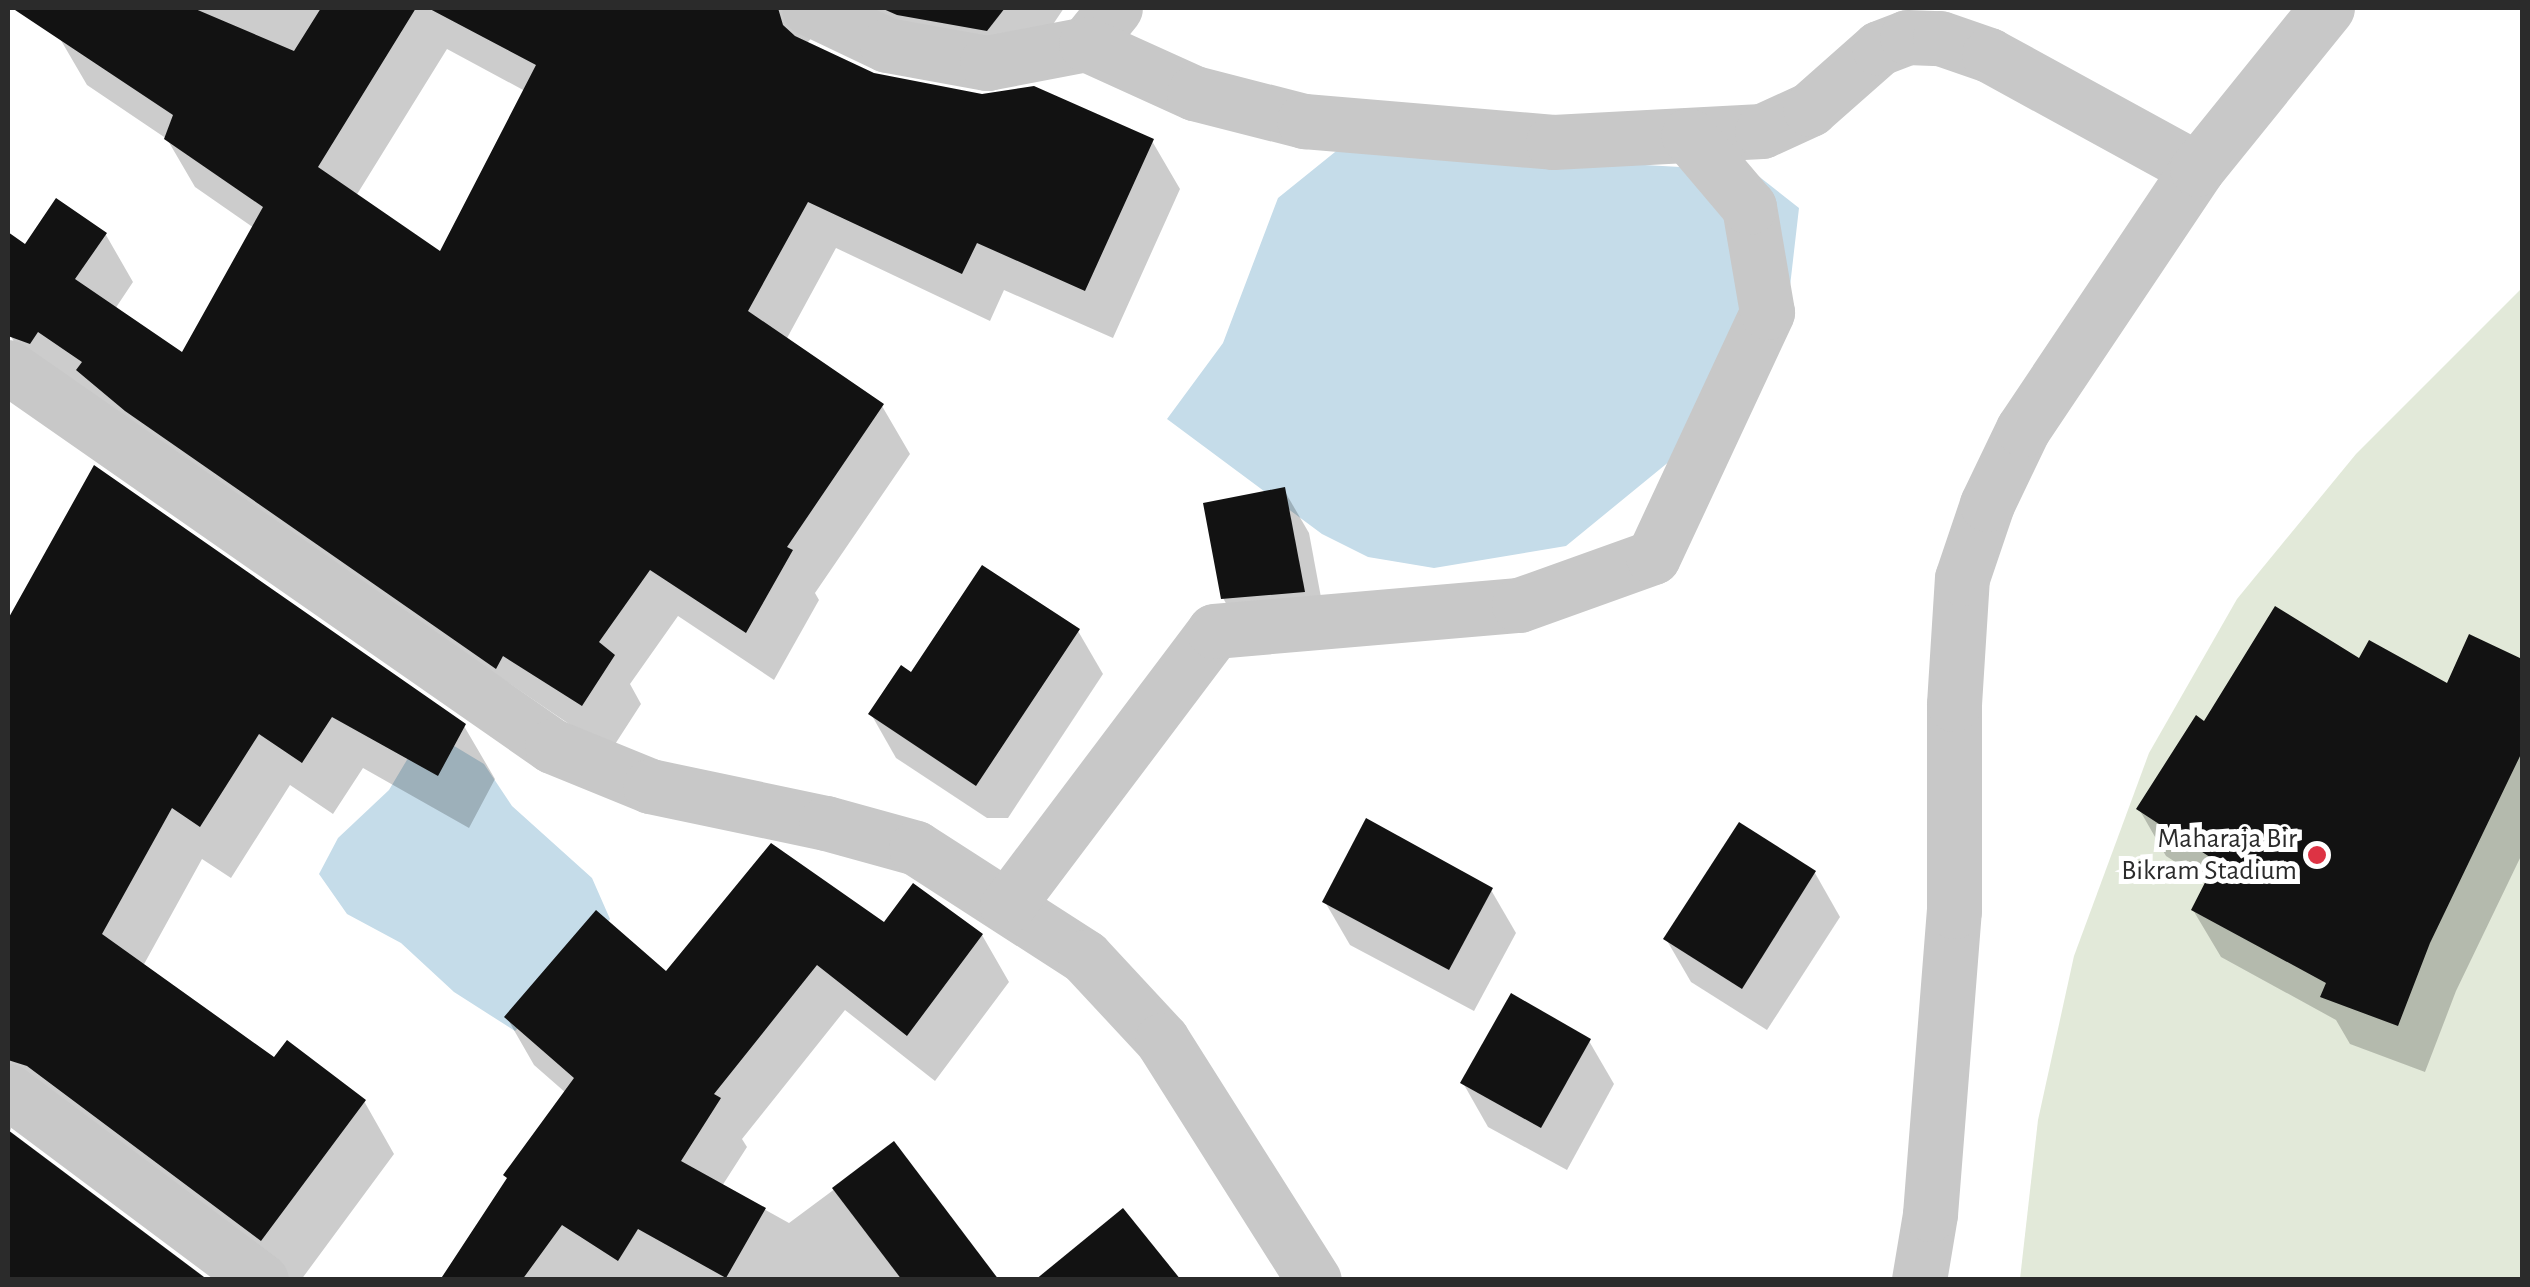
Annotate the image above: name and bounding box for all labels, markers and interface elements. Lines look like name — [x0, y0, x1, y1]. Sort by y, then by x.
place label: Maharaja Bir Bikram Stadium — [2121, 822, 2297, 888]
marker: Maharaja Bir Bikram Stadium — [2306, 844, 2328, 866]

